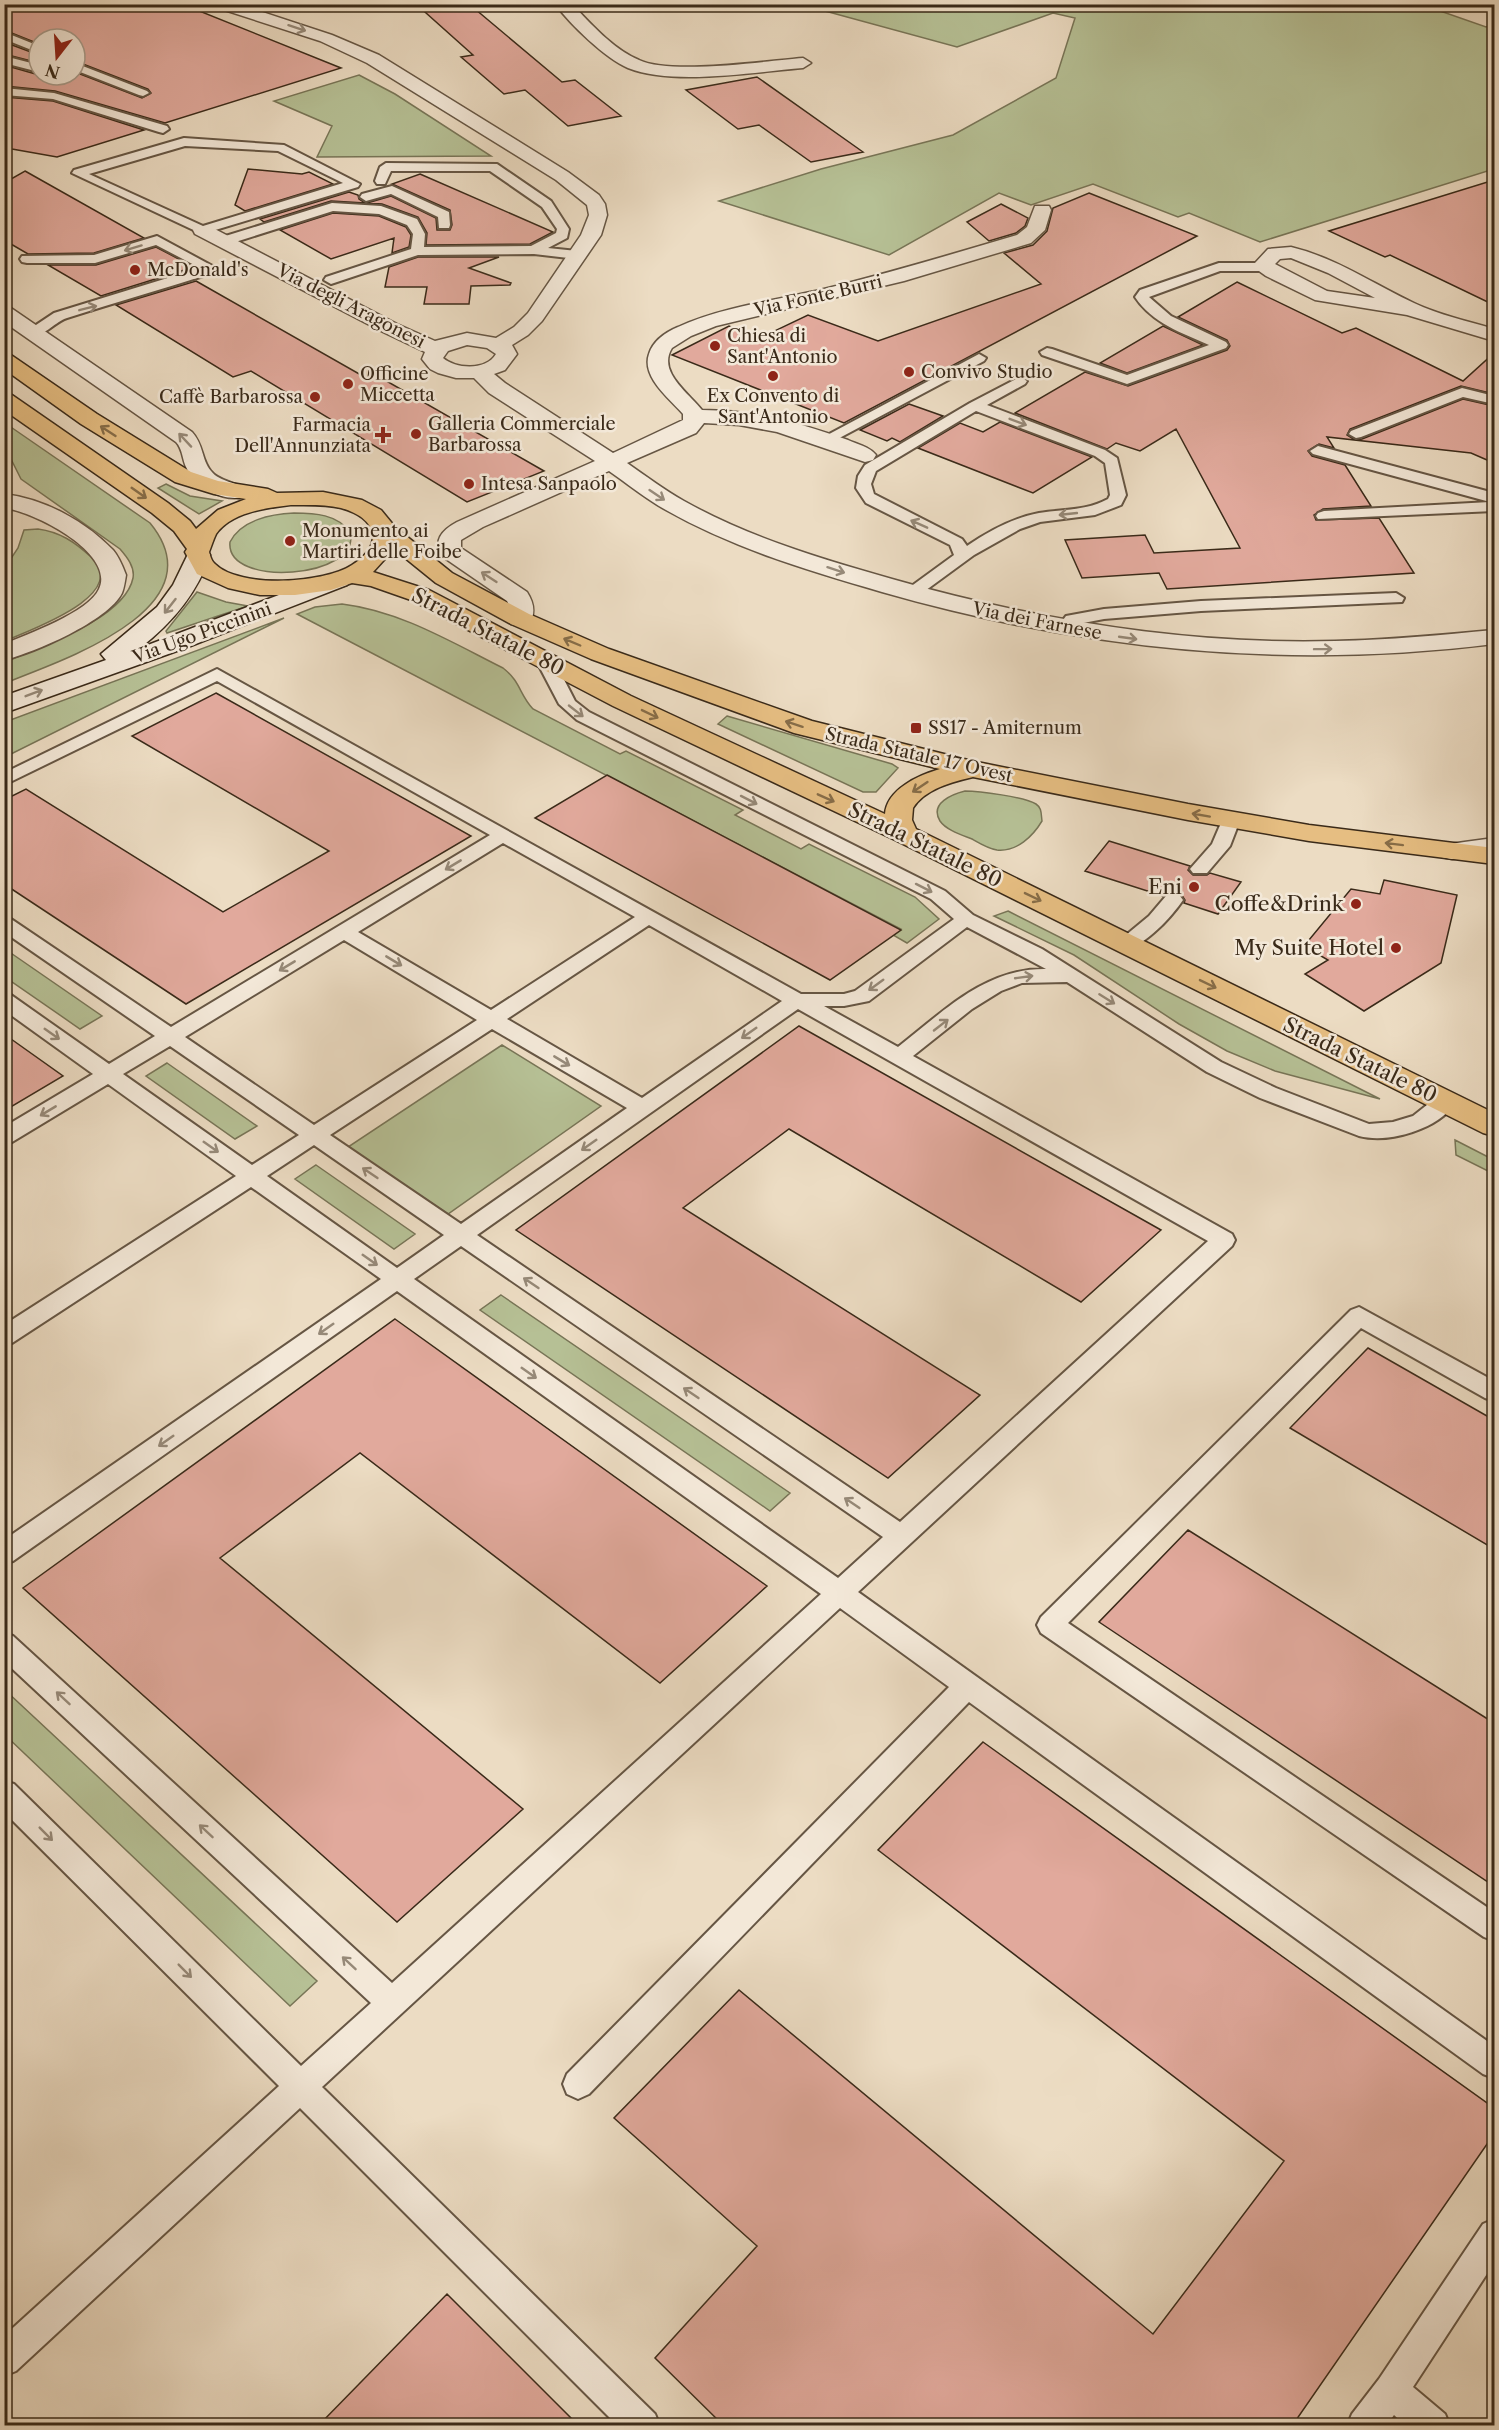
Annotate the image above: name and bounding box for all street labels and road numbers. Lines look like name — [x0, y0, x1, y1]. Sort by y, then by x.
street label: Via degli Aragonesi — [272, 259, 429, 353]
street label: Via Fonte Burri — [751, 270, 885, 322]
street label: Strada Statale 80 — [408, 582, 569, 681]
street label: Via Ugo Piccinini — [129, 597, 275, 669]
street label: Via dei Farnese — [970, 597, 1104, 644]
street label: Strada Statale 17 Ovest — [823, 723, 1015, 787]
street label: Strada Statale 80 — [844, 796, 1006, 893]
street label: Strada Statale 80 — [1279, 1011, 1441, 1108]

